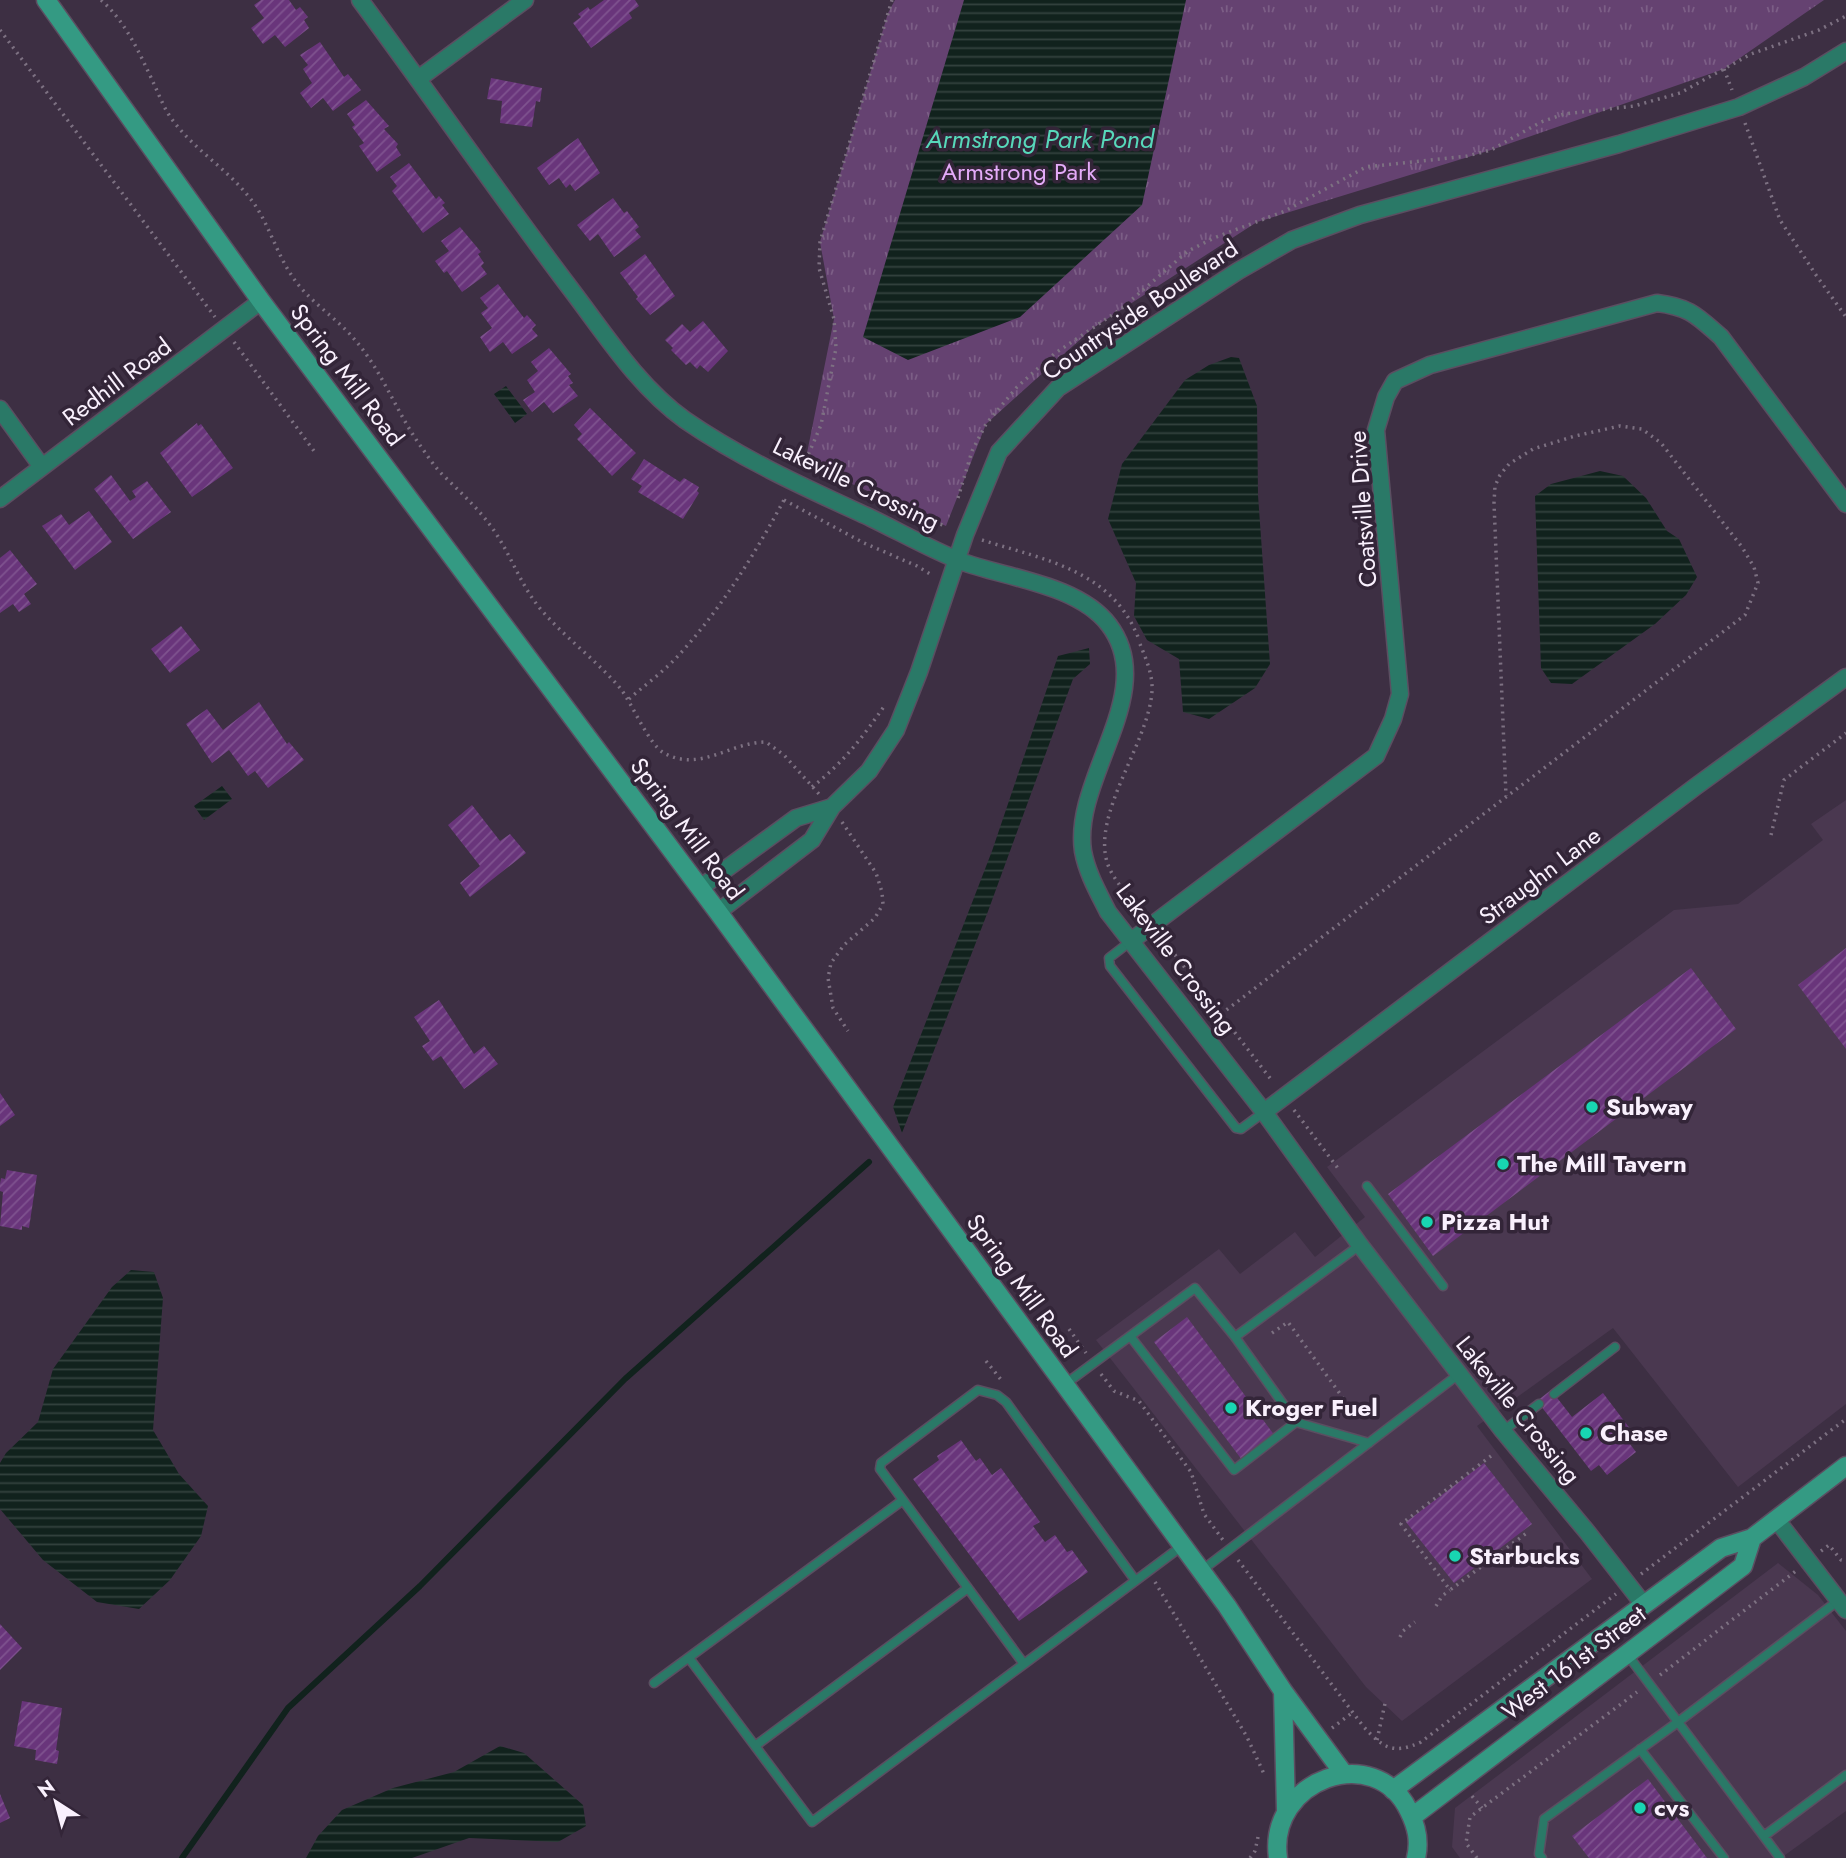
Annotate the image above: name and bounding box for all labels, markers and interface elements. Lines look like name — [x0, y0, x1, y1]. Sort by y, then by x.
water label: Armstrong Park Pond — [925, 120, 1156, 158]
park label: Armstrong Park — [941, 154, 1097, 189]
street label: Countryside Boulevard — [1035, 231, 1245, 388]
street label: Spring Mill Road — [282, 296, 413, 453]
street label: Redhill Road — [55, 329, 178, 434]
street label: Lakeville Crossing — [767, 428, 945, 539]
street label: Coatsville Drive — [1340, 429, 1385, 589]
street label: Spring Mill Road — [622, 750, 753, 907]
street label: Straughn Lane — [1471, 818, 1608, 933]
street label: Lakeville Crossing — [1108, 876, 1245, 1042]
place label: Subway — [1606, 1089, 1693, 1124]
marker: Subway — [1584, 1099, 1600, 1115]
place label: The Mill Tavern — [1517, 1146, 1687, 1181]
marker: The Mill Tavern — [1495, 1156, 1511, 1172]
place label: Pizza Hut — [1441, 1204, 1549, 1239]
street label: Spring Mill Road — [958, 1206, 1087, 1365]
marker: Pizza Hut — [1419, 1214, 1435, 1230]
street label: Lakeville Crossing — [1448, 1328, 1589, 1491]
place label: Kroger Fuel — [1245, 1390, 1378, 1425]
marker: Kroger Fuel — [1223, 1400, 1239, 1416]
place label: Chase — [1600, 1415, 1668, 1450]
marker: Chase — [1578, 1425, 1594, 1441]
place label: Starbucks — [1469, 1538, 1580, 1573]
marker: Starbucks — [1447, 1548, 1463, 1564]
street label: West 161st Street — [1494, 1597, 1653, 1728]
north arrow — [21, 1767, 91, 1837]
text: N — [32, 1773, 60, 1804]
place label: cvs — [1654, 1790, 1690, 1825]
marker: cvs — [1632, 1800, 1648, 1816]

